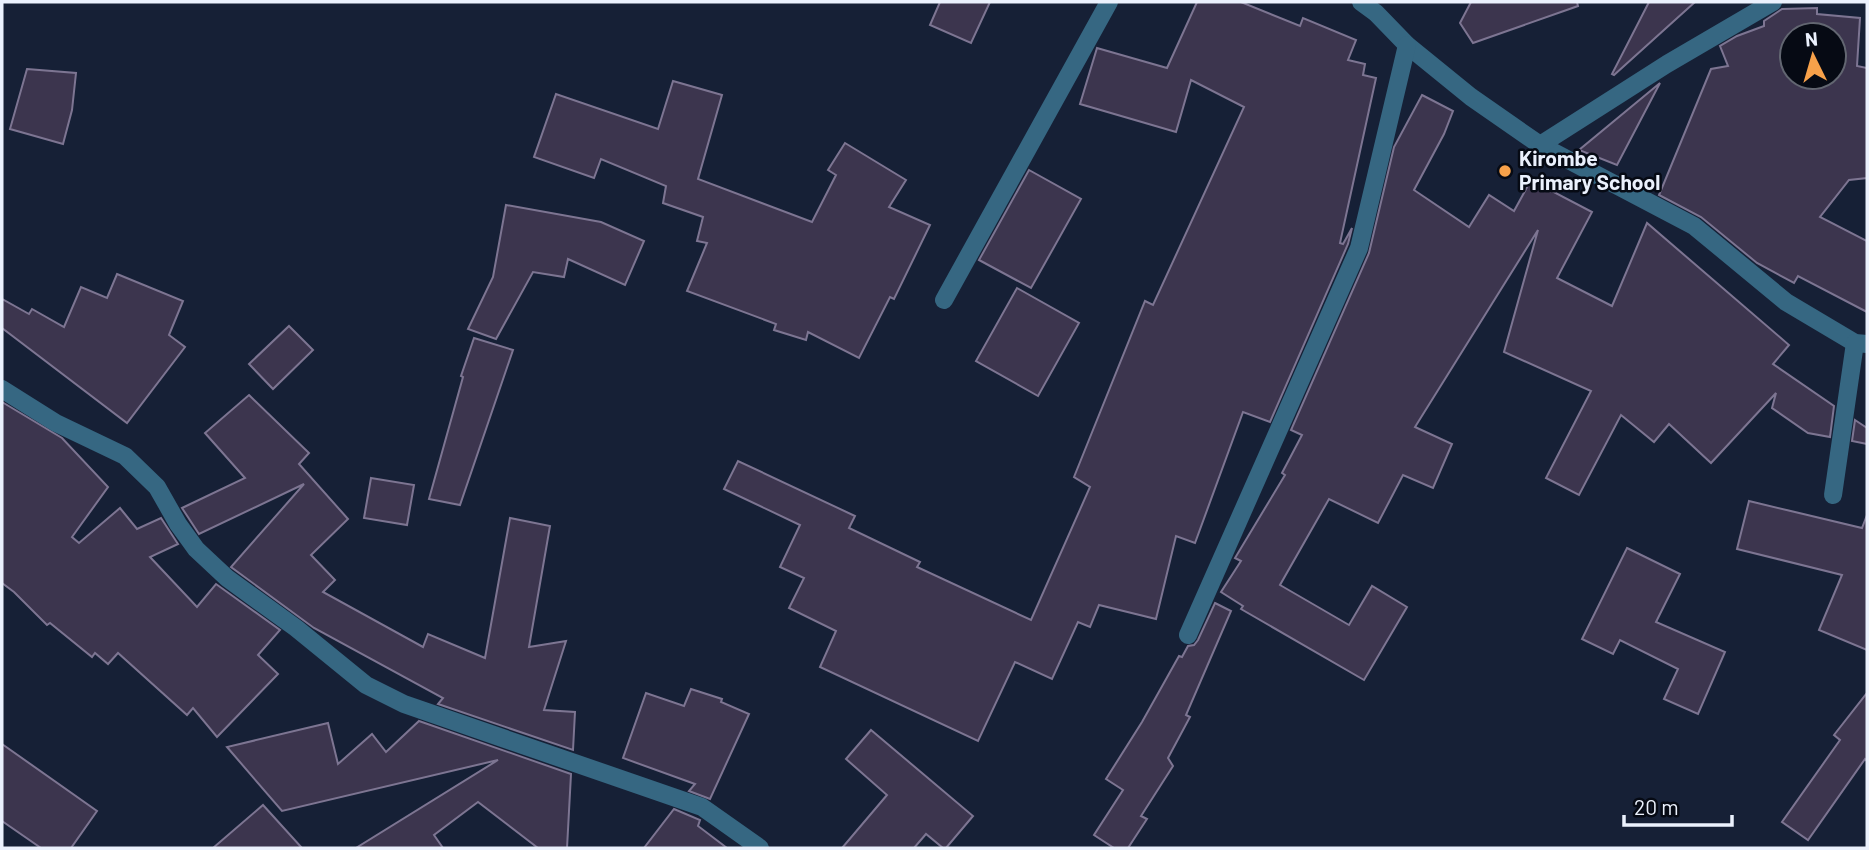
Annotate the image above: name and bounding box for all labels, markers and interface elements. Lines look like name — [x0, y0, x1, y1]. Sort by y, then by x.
north arrow — [1778, 21, 1848, 91]
text: N — [1804, 27, 1819, 51]
place label: Kirombe Primary School — [1519, 145, 1660, 194]
marker: Kirombe Primary School — [1497, 163, 1513, 179]
scale bar — [1624, 784, 1732, 828]
text: 20 m — [1634, 794, 1679, 819]

